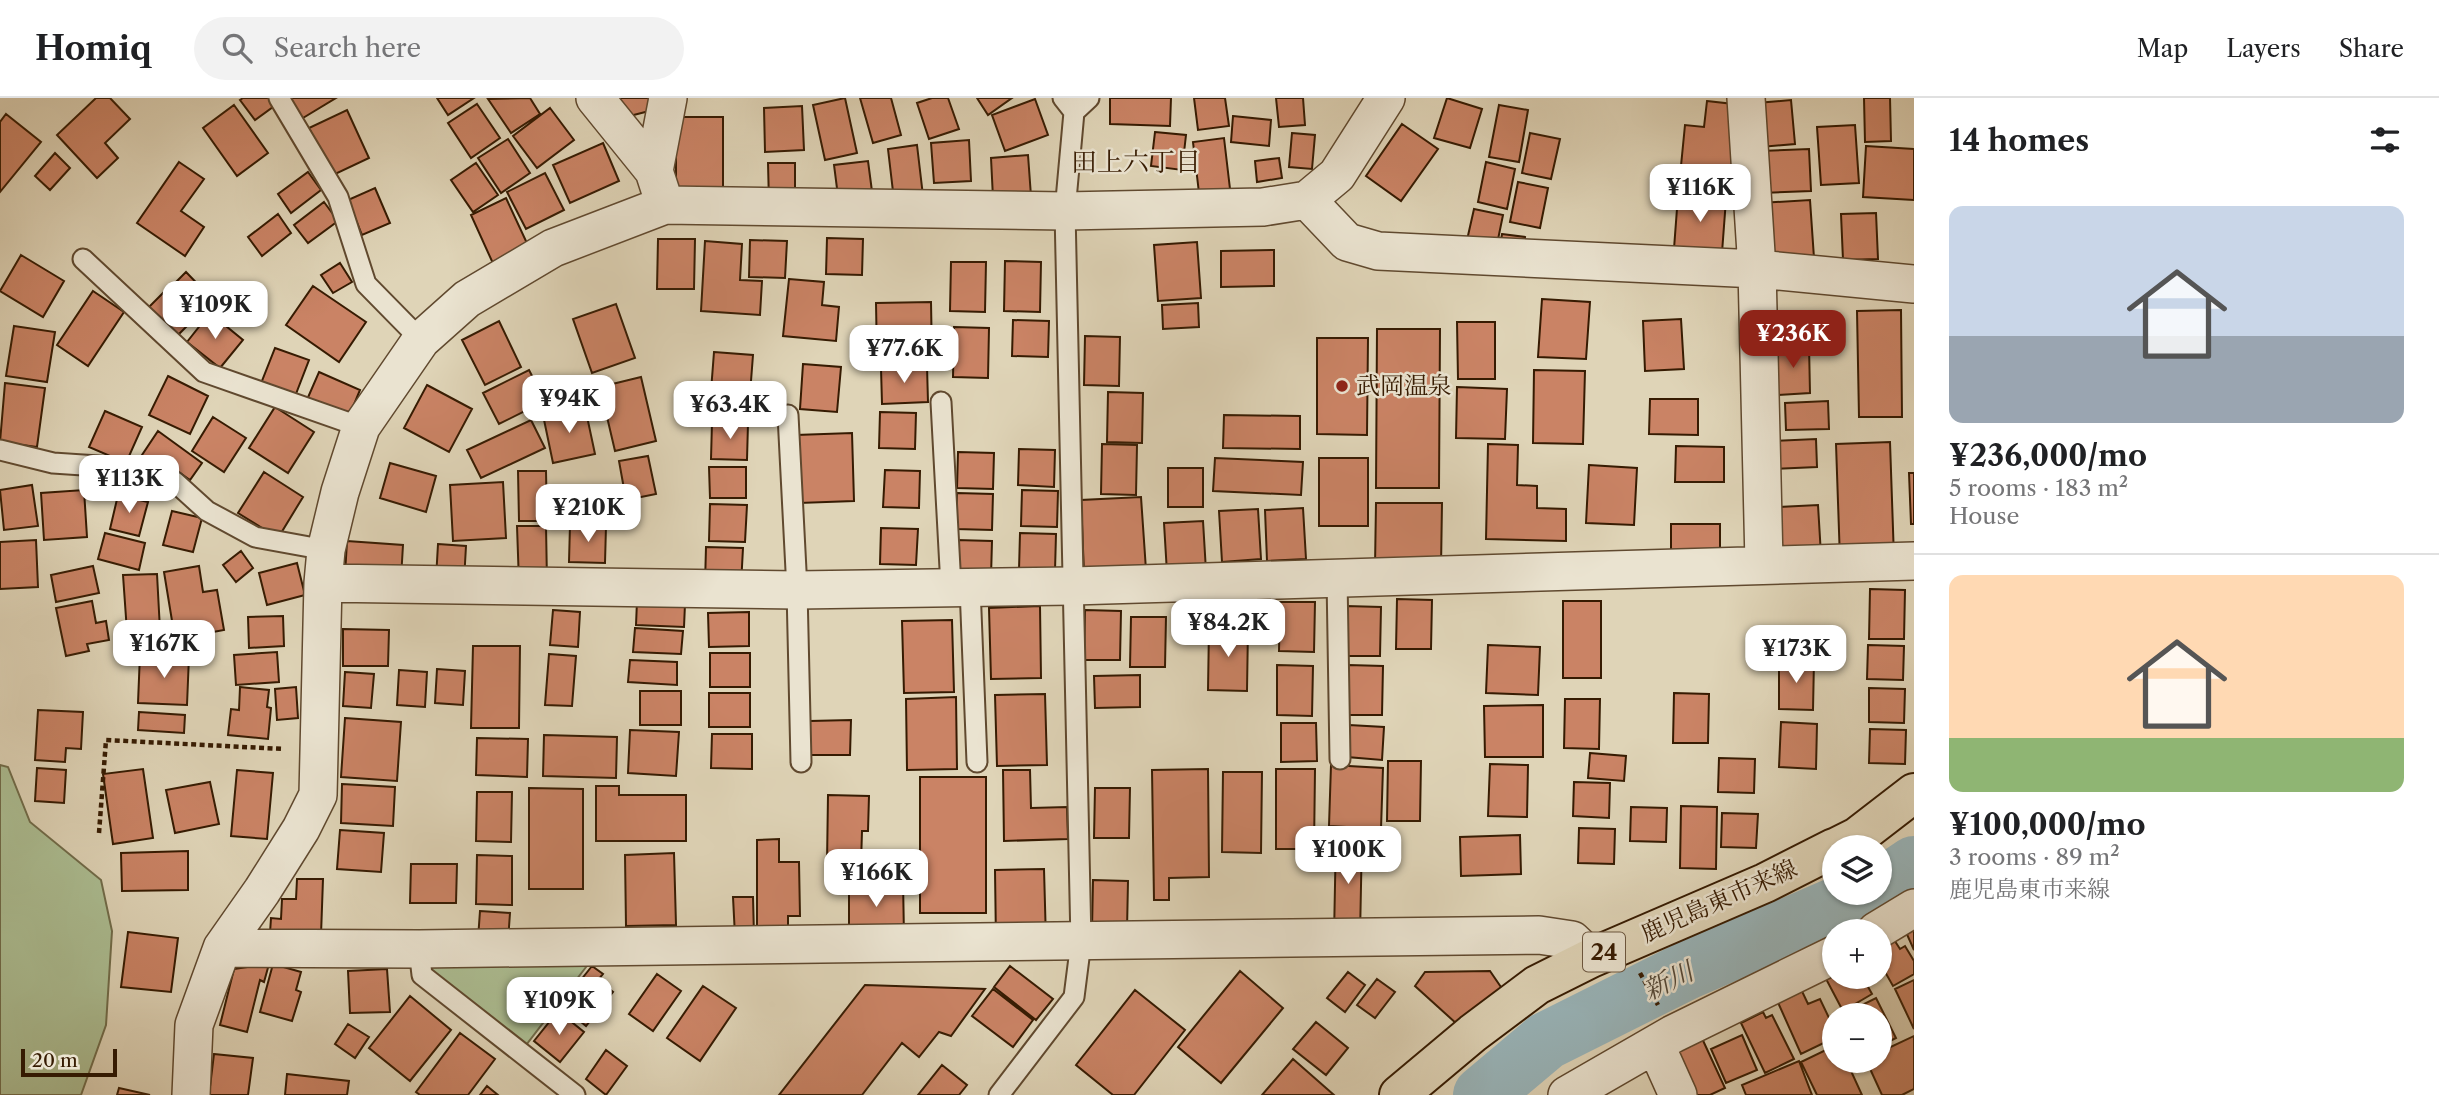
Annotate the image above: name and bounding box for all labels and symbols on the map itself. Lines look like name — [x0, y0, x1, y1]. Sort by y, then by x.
district label: 田上六丁目 — [1071, 146, 1201, 178]
pin: ¥116K — [1651, 164, 1749, 224]
pin: ¥109K — [166, 282, 264, 341]
pin: ¥236K — [1744, 310, 1842, 370]
pin: ¥77.6K — [847, 326, 961, 385]
place label: 武岡温泉 — [1356, 371, 1452, 400]
pin: ¥94K — [528, 376, 610, 435]
marker: 武岡温泉 — [1334, 378, 1350, 394]
pin: ¥63.4K — [673, 382, 787, 441]
pin: ¥113K — [80, 456, 178, 515]
pin: ¥210K — [539, 484, 637, 544]
pin: ¥84.2K — [1171, 600, 1285, 659]
pin: ¥167K — [115, 620, 213, 680]
pin: ¥173K — [1747, 626, 1845, 685]
pin: ¥100K — [1299, 826, 1397, 886]
pin: ¥166K — [827, 850, 925, 909]
street label: 鹿児島東市来線 — [1636, 853, 1801, 948]
road number: 24 — [1583, 932, 1625, 972]
water label: 新川 — [1638, 954, 1701, 1007]
pin: ¥109K — [510, 978, 608, 1037]
scale bar — [21, 1046, 117, 1078]

